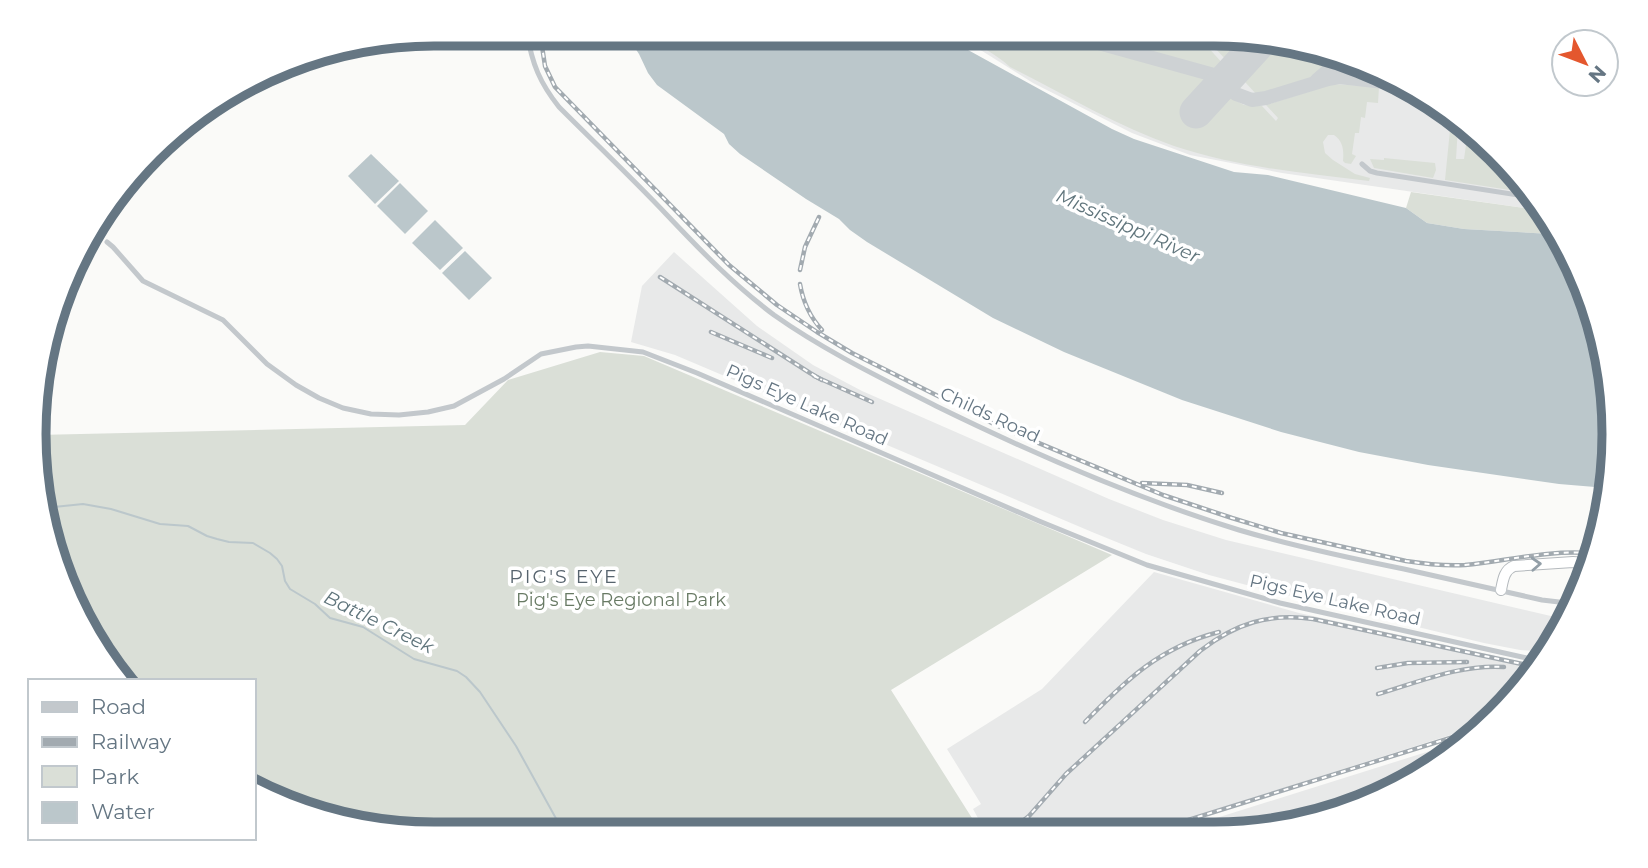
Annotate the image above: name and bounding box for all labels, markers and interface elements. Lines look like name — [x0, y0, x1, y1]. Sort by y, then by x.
north arrow — [1550, 28, 1620, 98]
text: N — [1584, 61, 1611, 87]
water label: Mississippi River — [1053, 184, 1204, 268]
street label: Pigs Eye Lake Road — [723, 359, 891, 451]
street label: Childs Road — [937, 382, 1043, 448]
one-way arrow — [1530, 556, 1541, 571]
district label: PIG'S EYE — [509, 565, 619, 588]
street label: Pigs Eye Lake Road — [1247, 570, 1423, 630]
water label: Battle Creek — [320, 586, 438, 659]
park label: Pig's Eye Regional Park — [516, 589, 726, 611]
legend — [28, 679, 256, 840]
text: Road — [91, 694, 146, 719]
text: Railway — [91, 729, 172, 754]
text: Park — [91, 764, 139, 789]
text: Water — [91, 799, 155, 824]

